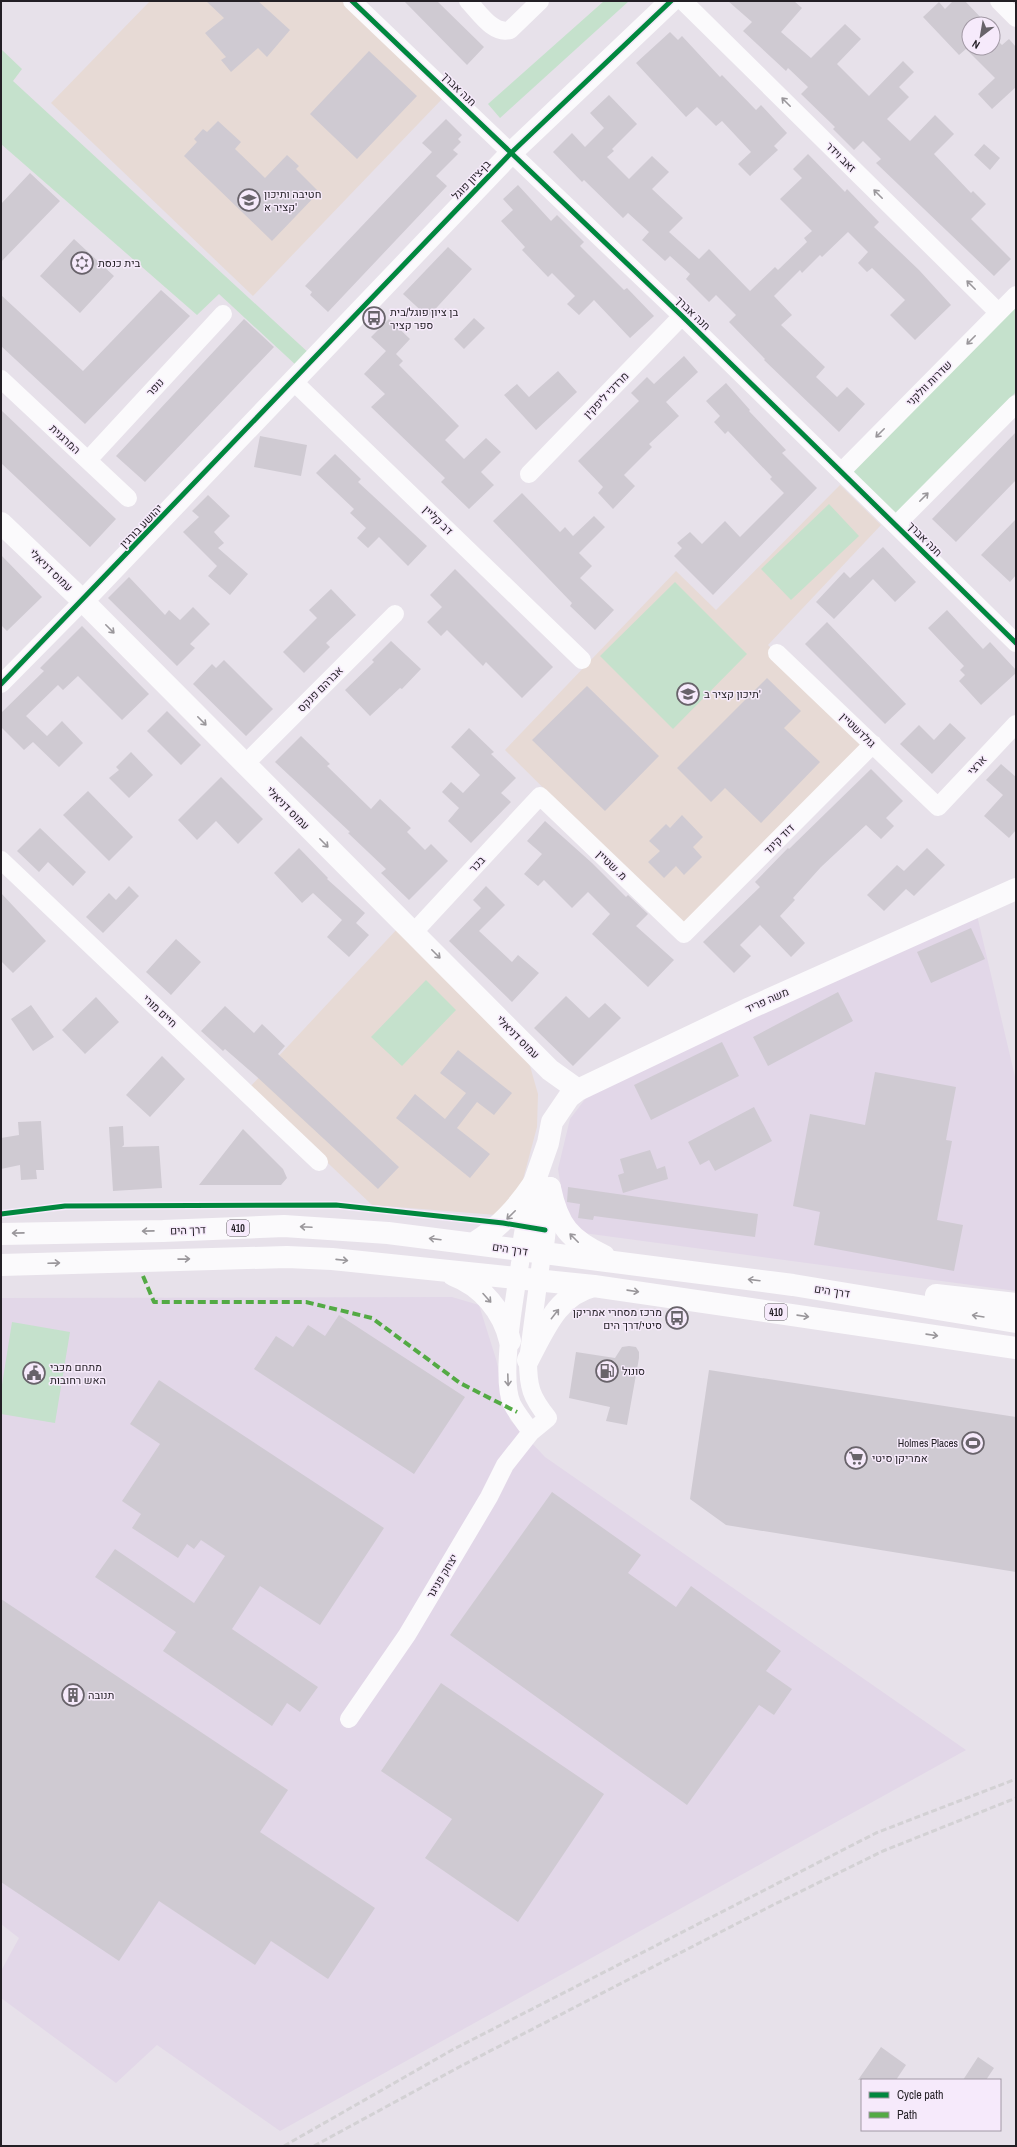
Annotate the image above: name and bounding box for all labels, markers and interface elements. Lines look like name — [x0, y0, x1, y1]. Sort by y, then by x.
north arrow — [961, 16, 1001, 56]
text: N — [969, 37, 982, 52]
street label: חנה אברך — [439, 69, 479, 109]
one-way arrow — [781, 97, 791, 107]
street label: זאב וידר — [823, 139, 859, 175]
street label: בן-ציון פוגל — [449, 157, 494, 203]
school or university icon: חטיבה ותיכון קציר א' — [236, 187, 262, 213]
place label: חטיבה ותיכון קציר א' — [264, 187, 321, 214]
one-way arrow — [873, 189, 883, 199]
synagogue icon: בית כנסת — [69, 250, 95, 276]
place label: בית כנסת — [98, 256, 140, 270]
one-way arrow — [966, 280, 976, 290]
street label: חנה אברך — [673, 293, 713, 333]
bus stop icon: בן ציון פוגל/בית ספר קציר — [361, 305, 387, 331]
place label: בן ציון פוגל/בית ספר קציר — [390, 305, 458, 332]
one-way arrow — [966, 335, 976, 345]
street label: שדרות וולקני — [903, 357, 955, 409]
street label: מרדכי ליפקין — [580, 369, 632, 421]
street label: נופר — [143, 375, 167, 399]
street label: המרגנית — [47, 421, 83, 457]
one-way arrow — [875, 428, 885, 438]
one-way arrow — [919, 492, 929, 502]
street label: יהושע בורגין — [117, 501, 165, 551]
street label: דב קליין — [420, 502, 456, 538]
street label: חנה אברך — [905, 519, 945, 559]
street label: עמוס דניאלי — [26, 546, 76, 594]
one-way arrow — [106, 624, 115, 634]
street label: אברהם פנקס — [294, 663, 346, 715]
school or university icon: תיכון קציר ב' — [675, 681, 701, 707]
place label: תיכון קציר ב' — [704, 687, 761, 701]
street label: גולדשטיין — [837, 710, 879, 750]
one-way arrow — [197, 716, 207, 726]
street label: ארצי — [964, 752, 990, 778]
street label: עמוס דניאלי — [264, 784, 312, 832]
street label: דוד קינד — [761, 821, 797, 857]
one-way arrow — [319, 838, 329, 847]
street label: מ. שטיין — [594, 847, 630, 883]
street label: בכר — [466, 853, 488, 875]
one-way arrow — [431, 949, 441, 959]
street label: משה פריד — [743, 984, 791, 1016]
street label: חיים מורי — [140, 992, 180, 1030]
street label: עמוס דניאלי — [494, 1013, 542, 1061]
one-way arrow — [506, 1210, 516, 1220]
road number: 410 — [227, 1220, 249, 1236]
street label: דרך הים — [170, 1222, 206, 1238]
one-way arrow — [300, 1224, 313, 1231]
one-way arrow — [142, 1227, 155, 1235]
one-way arrow — [12, 1229, 25, 1237]
one-way arrow — [569, 1233, 579, 1243]
one-way arrow — [429, 1235, 442, 1243]
street label: דרך הים — [491, 1239, 529, 1259]
one-way arrow — [177, 1256, 190, 1263]
one-way arrow — [335, 1256, 348, 1264]
one-way arrow — [47, 1259, 60, 1267]
one-way arrow — [748, 1276, 761, 1284]
street label: דרך הים — [813, 1281, 851, 1301]
one-way arrow — [626, 1287, 639, 1295]
one-way arrow — [483, 1293, 492, 1303]
road number: 410 — [765, 1304, 787, 1320]
place label: מרכז מסחרי אמריקן סיטי/דרך הים — [573, 1305, 662, 1332]
bus stop icon: מרכז מסחרי אמריקן סיטי/דרך הים — [664, 1305, 690, 1331]
one-way arrow — [550, 1308, 559, 1319]
one-way arrow — [796, 1312, 809, 1320]
one-way arrow — [971, 1312, 984, 1320]
one-way arrow — [925, 1331, 938, 1339]
fuel station icon: סונול — [594, 1358, 620, 1384]
public building icon: מתחם מכבי האש רחובות — [21, 1360, 47, 1386]
place label: מתחם מכבי האש רחובות — [50, 1360, 106, 1387]
place label: סונול — [622, 1364, 645, 1378]
one-way arrow — [504, 1373, 511, 1386]
sports icon: Holmes Places — [960, 1430, 986, 1456]
place label: Holmes Places — [898, 1436, 958, 1450]
supermarket icon: אמריקן סיטי — [843, 1445, 869, 1471]
place label: אמריקן סיטי — [872, 1451, 928, 1465]
street label: יצחק פניגר — [423, 1551, 461, 1601]
building icon: תנובה — [60, 1682, 86, 1708]
place label: תנובה — [88, 1688, 114, 1702]
legend — [861, 2079, 1001, 2131]
text: Cycle path — [897, 2087, 944, 2103]
text: Path — [897, 2107, 917, 2123]

